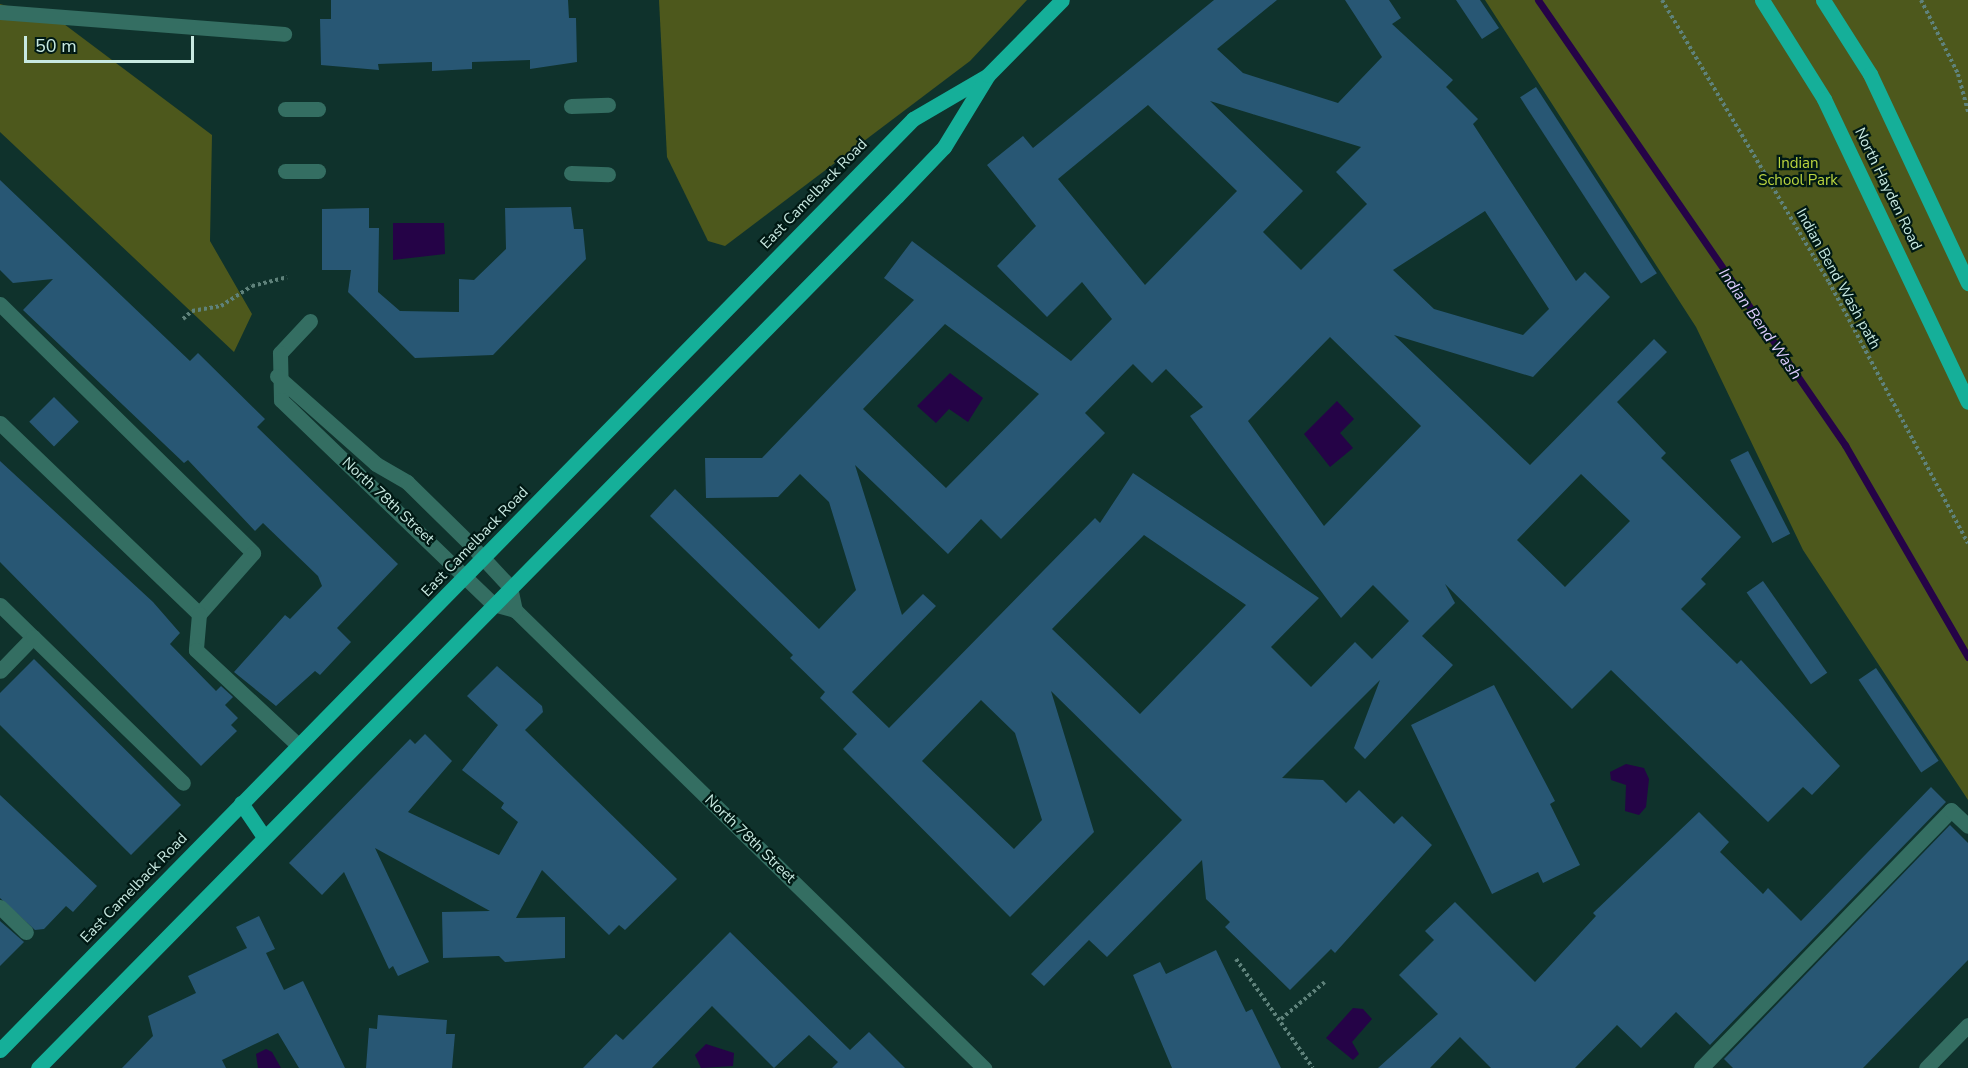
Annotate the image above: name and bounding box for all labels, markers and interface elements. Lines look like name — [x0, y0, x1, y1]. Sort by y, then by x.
scale bar — [27, 24, 196, 62]
text: 50 m — [35, 34, 77, 58]
street label: North Hayden Road — [1851, 125, 1925, 253]
street label: East Camelback Road — [757, 135, 871, 253]
park label: Indian School Park — [1758, 154, 1838, 189]
street label: Indian Bend Wash path — [1792, 206, 1884, 352]
water label: Indian Bend Wash — [1714, 265, 1806, 383]
street label: North 78th Street — [338, 454, 438, 548]
street label: East Camelback Road — [418, 483, 532, 601]
street label: North 78th Street — [701, 791, 799, 887]
street label: East Camelback Road — [77, 829, 191, 947]

